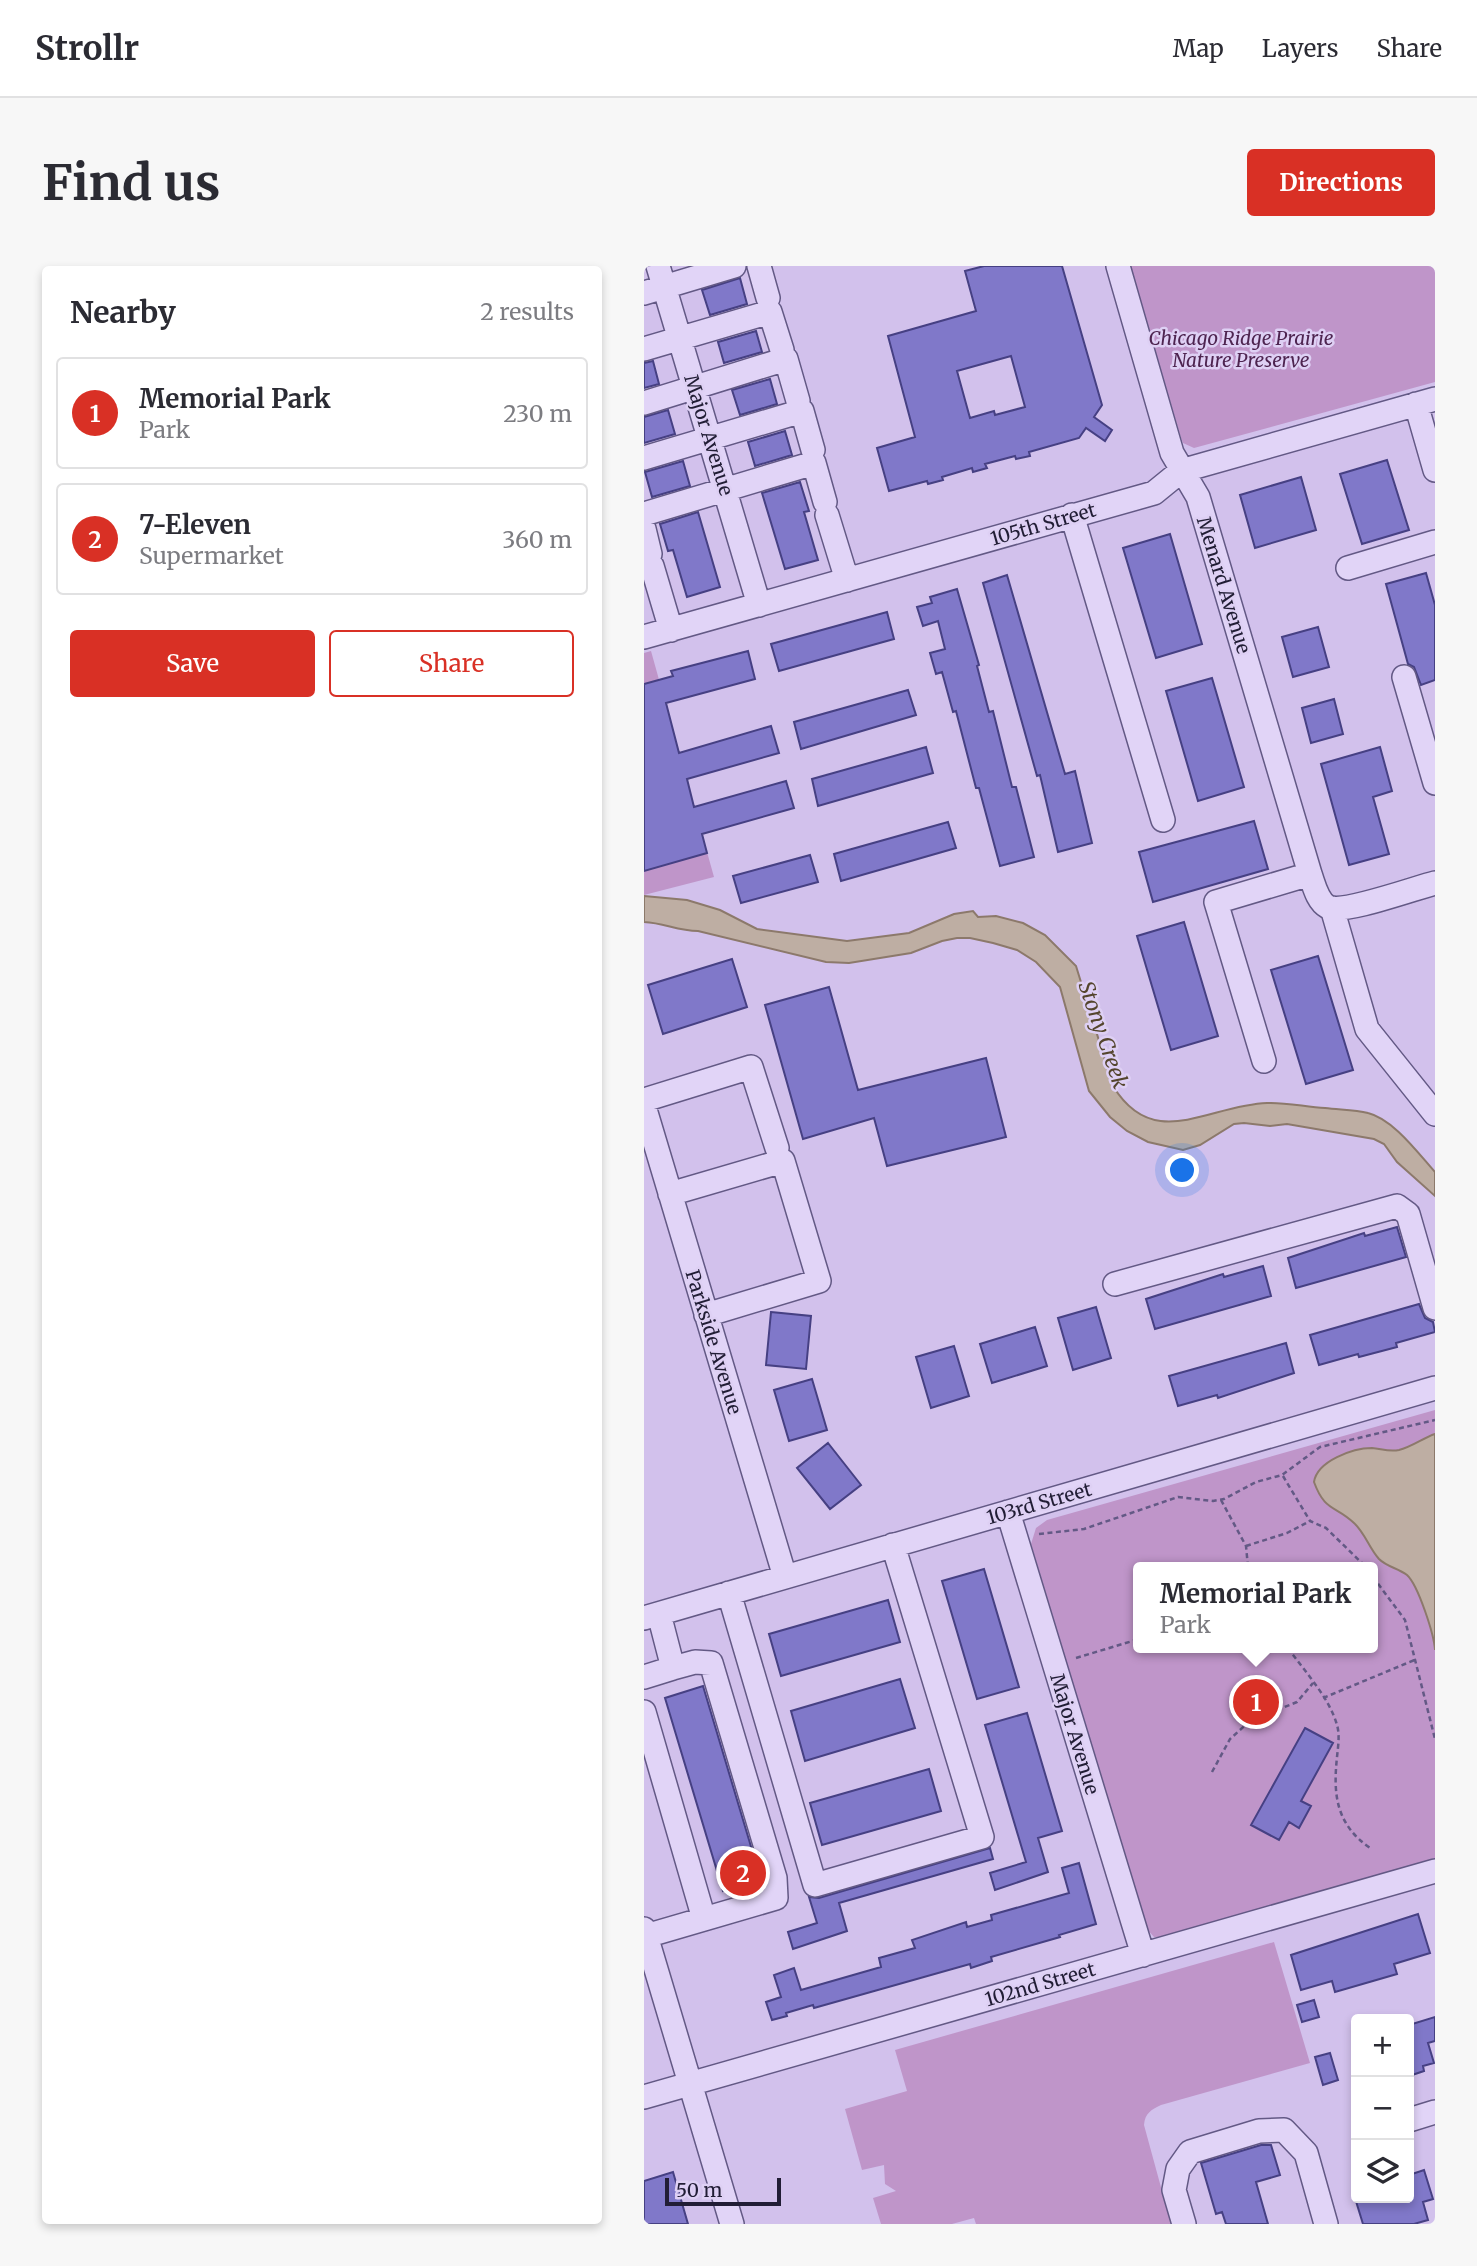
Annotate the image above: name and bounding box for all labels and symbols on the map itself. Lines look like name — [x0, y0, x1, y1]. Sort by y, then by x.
park label: Chicago Ridge Prairie Nature Preserve — [1149, 326, 1334, 372]
street label: Major Avenue — [679, 372, 739, 498]
street label: 105th Street — [987, 497, 1099, 551]
street label: Menard Avenue — [1192, 514, 1256, 656]
water label: Stony Creek — [1073, 978, 1135, 1092]
your location — [1165, 1153, 1199, 1187]
street label: Parkside Avenue — [681, 1267, 747, 1417]
street label: 103rd Street — [984, 1476, 1095, 1529]
street label: Major Avenue — [1045, 1671, 1105, 1797]
pin: 1 — [1233, 1676, 1279, 1728]
pin: 2 — [720, 1847, 766, 1899]
street label: 102nd Street — [982, 1957, 1098, 2011]
scale bar — [665, 2175, 780, 2207]

